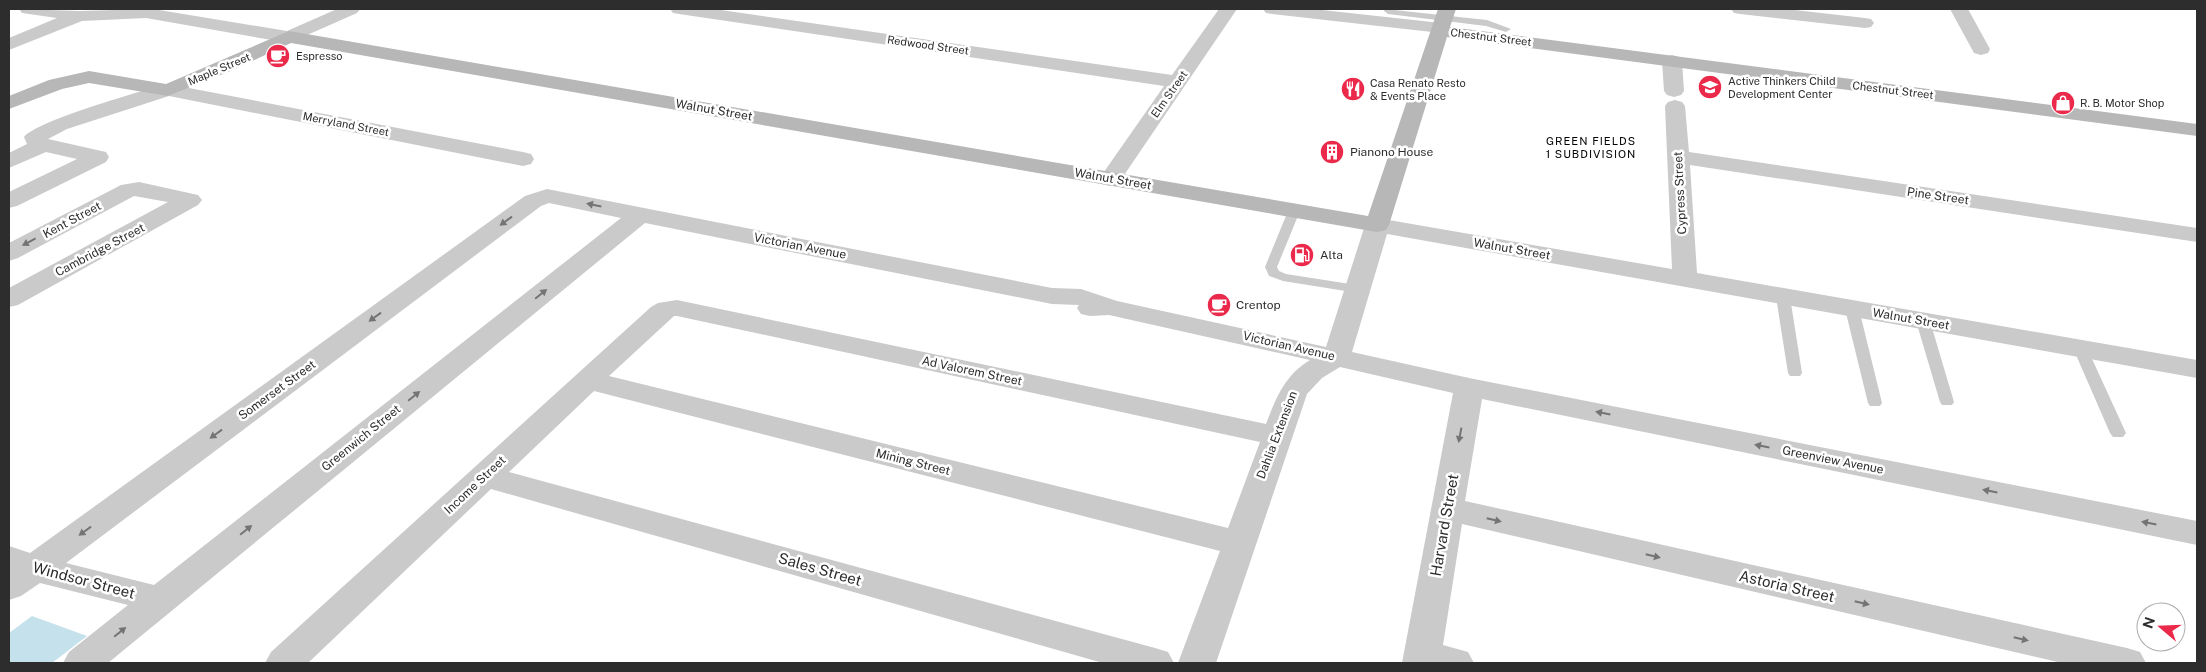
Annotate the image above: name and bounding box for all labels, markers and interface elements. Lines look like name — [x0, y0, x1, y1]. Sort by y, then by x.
street label: Chestnut Street — [1450, 26, 1532, 48]
street label: Redwood Street — [886, 33, 970, 57]
cafe icon: Espresso — [265, 43, 291, 69]
place label: Espresso — [296, 50, 343, 62]
street label: Maple Street — [186, 51, 252, 87]
street label: Elm Street — [1149, 68, 1189, 120]
school or university icon: Active Thinkers Child Development Center — [1697, 74, 1723, 100]
place label: Active Thinkers Child Development Center — [1728, 75, 1836, 100]
restaurant icon: Casa Renato Resto & Events Place — [1340, 76, 1366, 102]
place label: Casa Renato Resto & Events Place — [1370, 77, 1466, 102]
street label: Chestnut Street — [1852, 79, 1934, 101]
shop icon: R. B. Motor Shop — [2050, 90, 2076, 116]
street label: Walnut Street — [675, 96, 754, 124]
place label: R. B. Motor Shop — [2080, 97, 2165, 109]
street label: Merryland Street — [302, 110, 390, 138]
district label: GREEN FIELDS 1 SUBDIVISION — [1546, 135, 1636, 160]
building icon: Pianono House — [1319, 139, 1345, 165]
place label: Pianono House — [1350, 145, 1433, 159]
street label: Cypress Street — [1671, 151, 1689, 235]
street label: Walnut Street — [1074, 165, 1153, 193]
street label: Pine Street — [1906, 185, 1970, 207]
street label: Kent Street — [40, 199, 104, 241]
one-way arrow — [586, 201, 601, 209]
one-way arrow — [499, 216, 513, 226]
street label: Cambridge Street — [53, 220, 147, 279]
street label: Victorian Avenue — [753, 230, 848, 262]
street label: Walnut Street — [1473, 235, 1552, 263]
one-way arrow — [22, 238, 37, 246]
fuel station icon: Alta — [1289, 242, 1315, 268]
place label: Alta — [1320, 248, 1343, 262]
one-way arrow — [534, 288, 547, 299]
cafe icon: Crentop — [1206, 292, 1232, 318]
place label: Crentop — [1236, 298, 1281, 312]
street label: Walnut Street — [1872, 305, 1951, 333]
one-way arrow — [369, 312, 382, 323]
street label: Victorian Avenue — [1242, 329, 1337, 363]
street label: Ad Valorem Street — [921, 354, 1024, 389]
street label: Somerset Street — [236, 357, 319, 423]
street label: Dahlia Extension — [1254, 389, 1300, 481]
one-way arrow — [407, 390, 420, 401]
street label: Greenwich Street — [319, 402, 403, 474]
one-way arrow — [1594, 409, 1610, 417]
one-way arrow — [1456, 427, 1464, 443]
one-way arrow — [210, 429, 223, 440]
one-way arrow — [1754, 441, 1770, 449]
street label: Greenview Avenue — [1781, 443, 1885, 477]
street label: Mining Street — [874, 446, 952, 478]
street label: Income Street — [441, 453, 509, 517]
street label: Harvard Street — [1427, 472, 1461, 578]
one-way arrow — [1982, 487, 1998, 495]
one-way arrow — [1487, 516, 1502, 524]
one-way arrow — [2141, 519, 2157, 527]
one-way arrow — [240, 525, 253, 536]
one-way arrow — [78, 526, 92, 536]
street label: Sales Street — [776, 549, 864, 589]
one-way arrow — [1645, 552, 1660, 560]
street label: Windsor Street — [31, 558, 137, 602]
street label: Astoria Street — [1738, 567, 1836, 605]
one-way arrow — [1855, 599, 1870, 607]
north arrow — [2136, 602, 2186, 652]
text: N — [2139, 615, 2158, 631]
one-way arrow — [113, 627, 126, 638]
one-way arrow — [2013, 635, 2028, 643]

